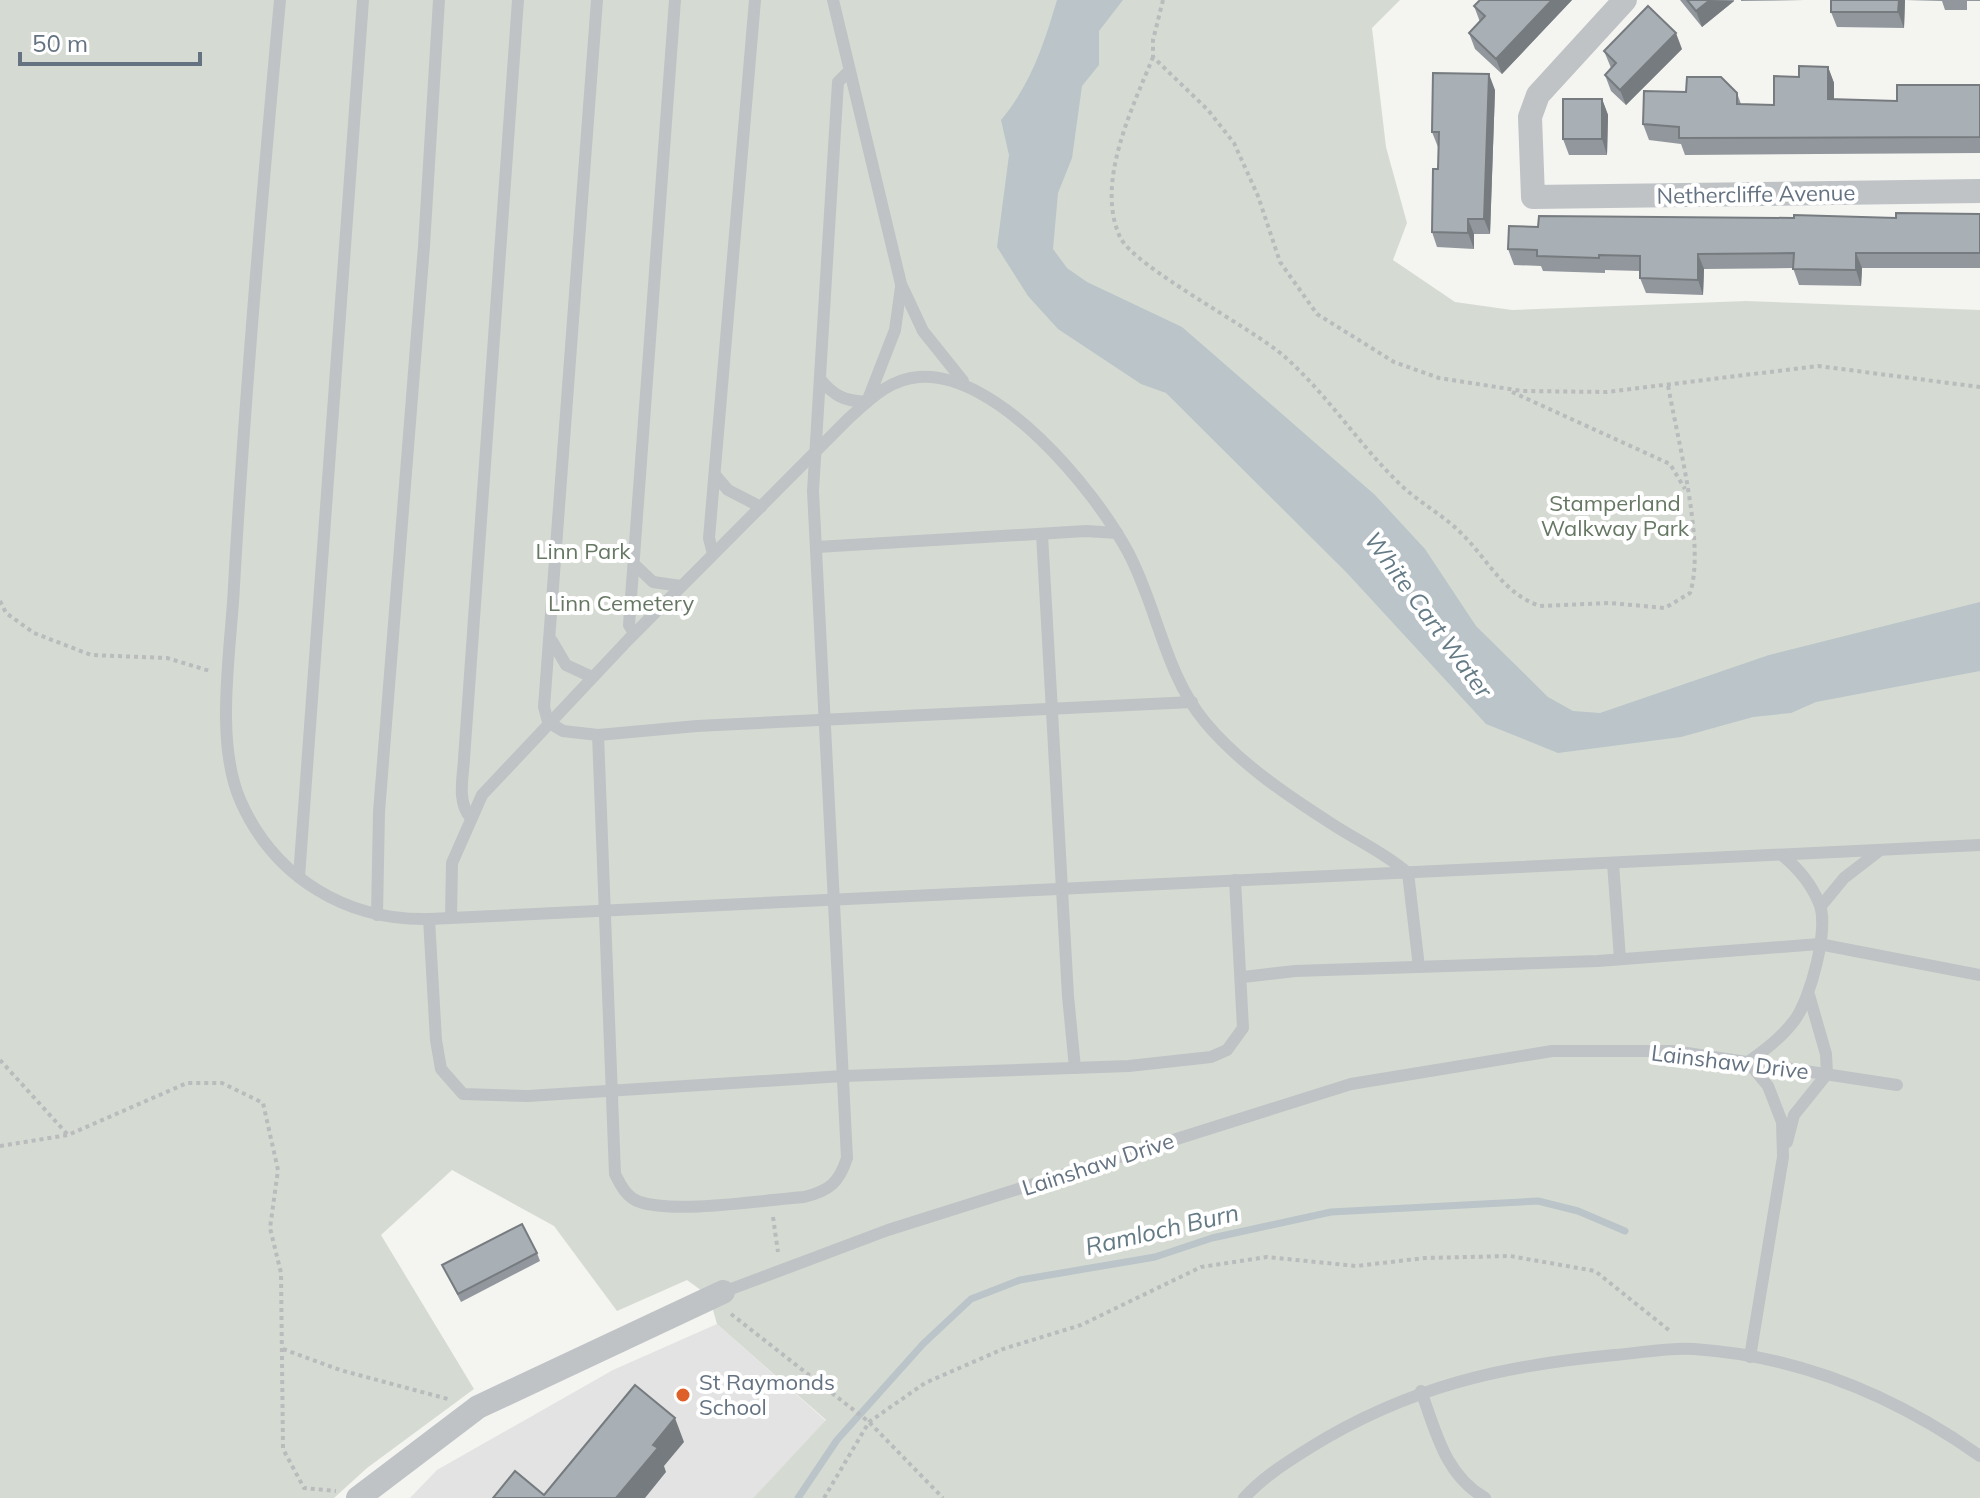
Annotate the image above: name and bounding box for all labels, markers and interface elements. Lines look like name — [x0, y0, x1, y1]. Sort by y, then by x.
scale bar — [20, 16, 200, 66]
text: 50 m — [32, 28, 88, 58]
street label: Nethercliffe Avenue — [1656, 178, 1856, 210]
park label: Stamperland Walkway Park — [1541, 489, 1690, 542]
water label: White Cart Water — [1358, 525, 1500, 704]
park label: Linn Park — [535, 537, 631, 565]
park label: Linn Cemetery — [548, 589, 694, 617]
street label: Lainshaw Drive — [1650, 1038, 1810, 1086]
street label: Lainshaw Drive — [1018, 1126, 1178, 1202]
water label: Ramloch Burn — [1082, 1197, 1241, 1261]
place label: St Raymonds School — [699, 1368, 835, 1421]
marker: St Raymonds School — [674, 1386, 692, 1404]

